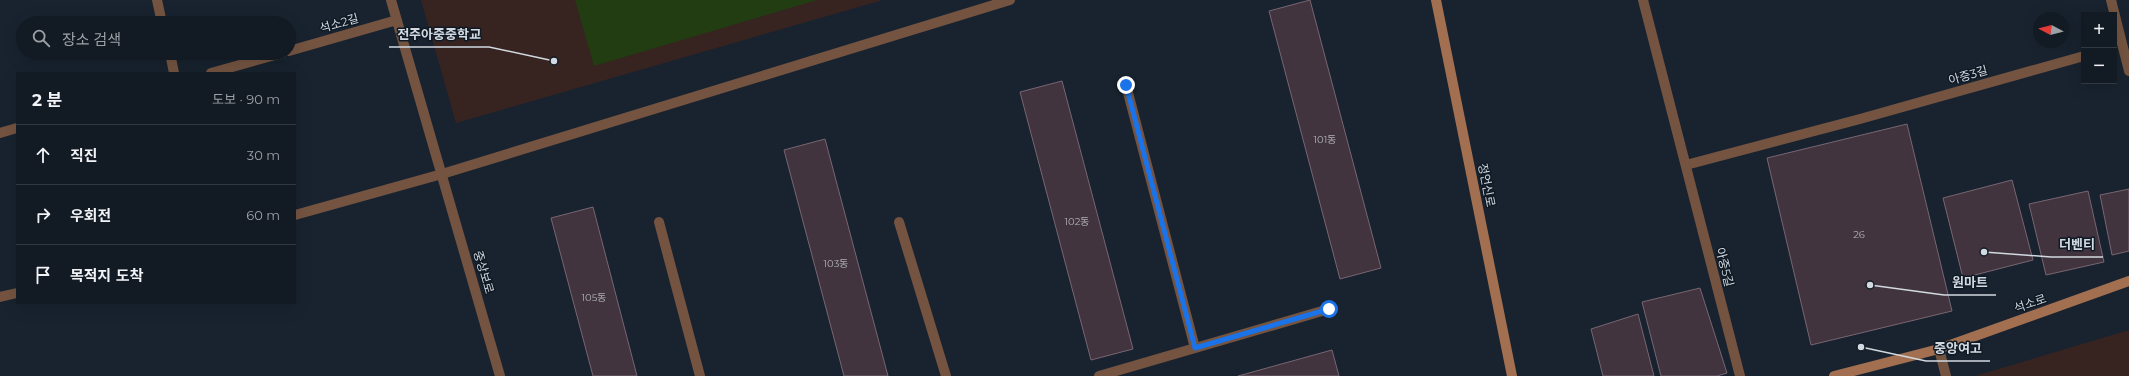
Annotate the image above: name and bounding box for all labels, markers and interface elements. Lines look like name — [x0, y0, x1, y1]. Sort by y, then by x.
street label: 석소2길 — [318, 10, 360, 36]
north arrow — [2033, 12, 2069, 48]
map controls — [2081, 12, 2117, 84]
button: + — [2081, 12, 2117, 48]
search box — [16, 16, 296, 60]
callout: 전주아중중학교 — [389, 22, 489, 47]
text: 전주아중중학교 — [397, 26, 481, 42]
icon: search — [30, 27, 52, 49]
text: 장소 검색 — [62, 30, 121, 49]
button: − — [2081, 48, 2117, 84]
street label: 아중3길 — [1947, 62, 1989, 88]
route end — [1117, 76, 1135, 94]
text: 2 분 — [32, 90, 62, 110]
text: 도보 · 90 m — [212, 91, 280, 107]
house number: 101동 — [1313, 133, 1337, 146]
icon: ahead — [32, 144, 54, 166]
text: 직진 — [70, 146, 98, 165]
text: 30 m — [247, 147, 280, 163]
street label: 정언신로 — [1475, 162, 1499, 208]
icon: right — [32, 204, 54, 226]
text: 우회전 — [70, 206, 111, 225]
text: 60 m — [246, 207, 280, 223]
house number: 102동 — [1064, 215, 1090, 228]
house number: 26 — [1853, 228, 1865, 241]
callout: 더벤티 — [2051, 232, 2103, 257]
text: 더벤티 — [2059, 236, 2095, 252]
street label: 아중5길 — [1713, 246, 1737, 288]
street label: 중상보로 — [471, 249, 497, 295]
house number: 103동 — [824, 257, 848, 270]
icon: arrive — [32, 264, 54, 286]
text: 목적지 도착 — [70, 266, 143, 285]
callout: 원마트 — [1944, 270, 1996, 295]
text: 원마트 — [1952, 274, 1988, 290]
house number: 105동 — [581, 291, 607, 304]
street label: 석소로 — [2012, 291, 2048, 315]
route start — [1320, 300, 1338, 318]
callout: 중앙여고 — [1926, 336, 1990, 361]
text: 중앙여고 — [1934, 340, 1982, 356]

